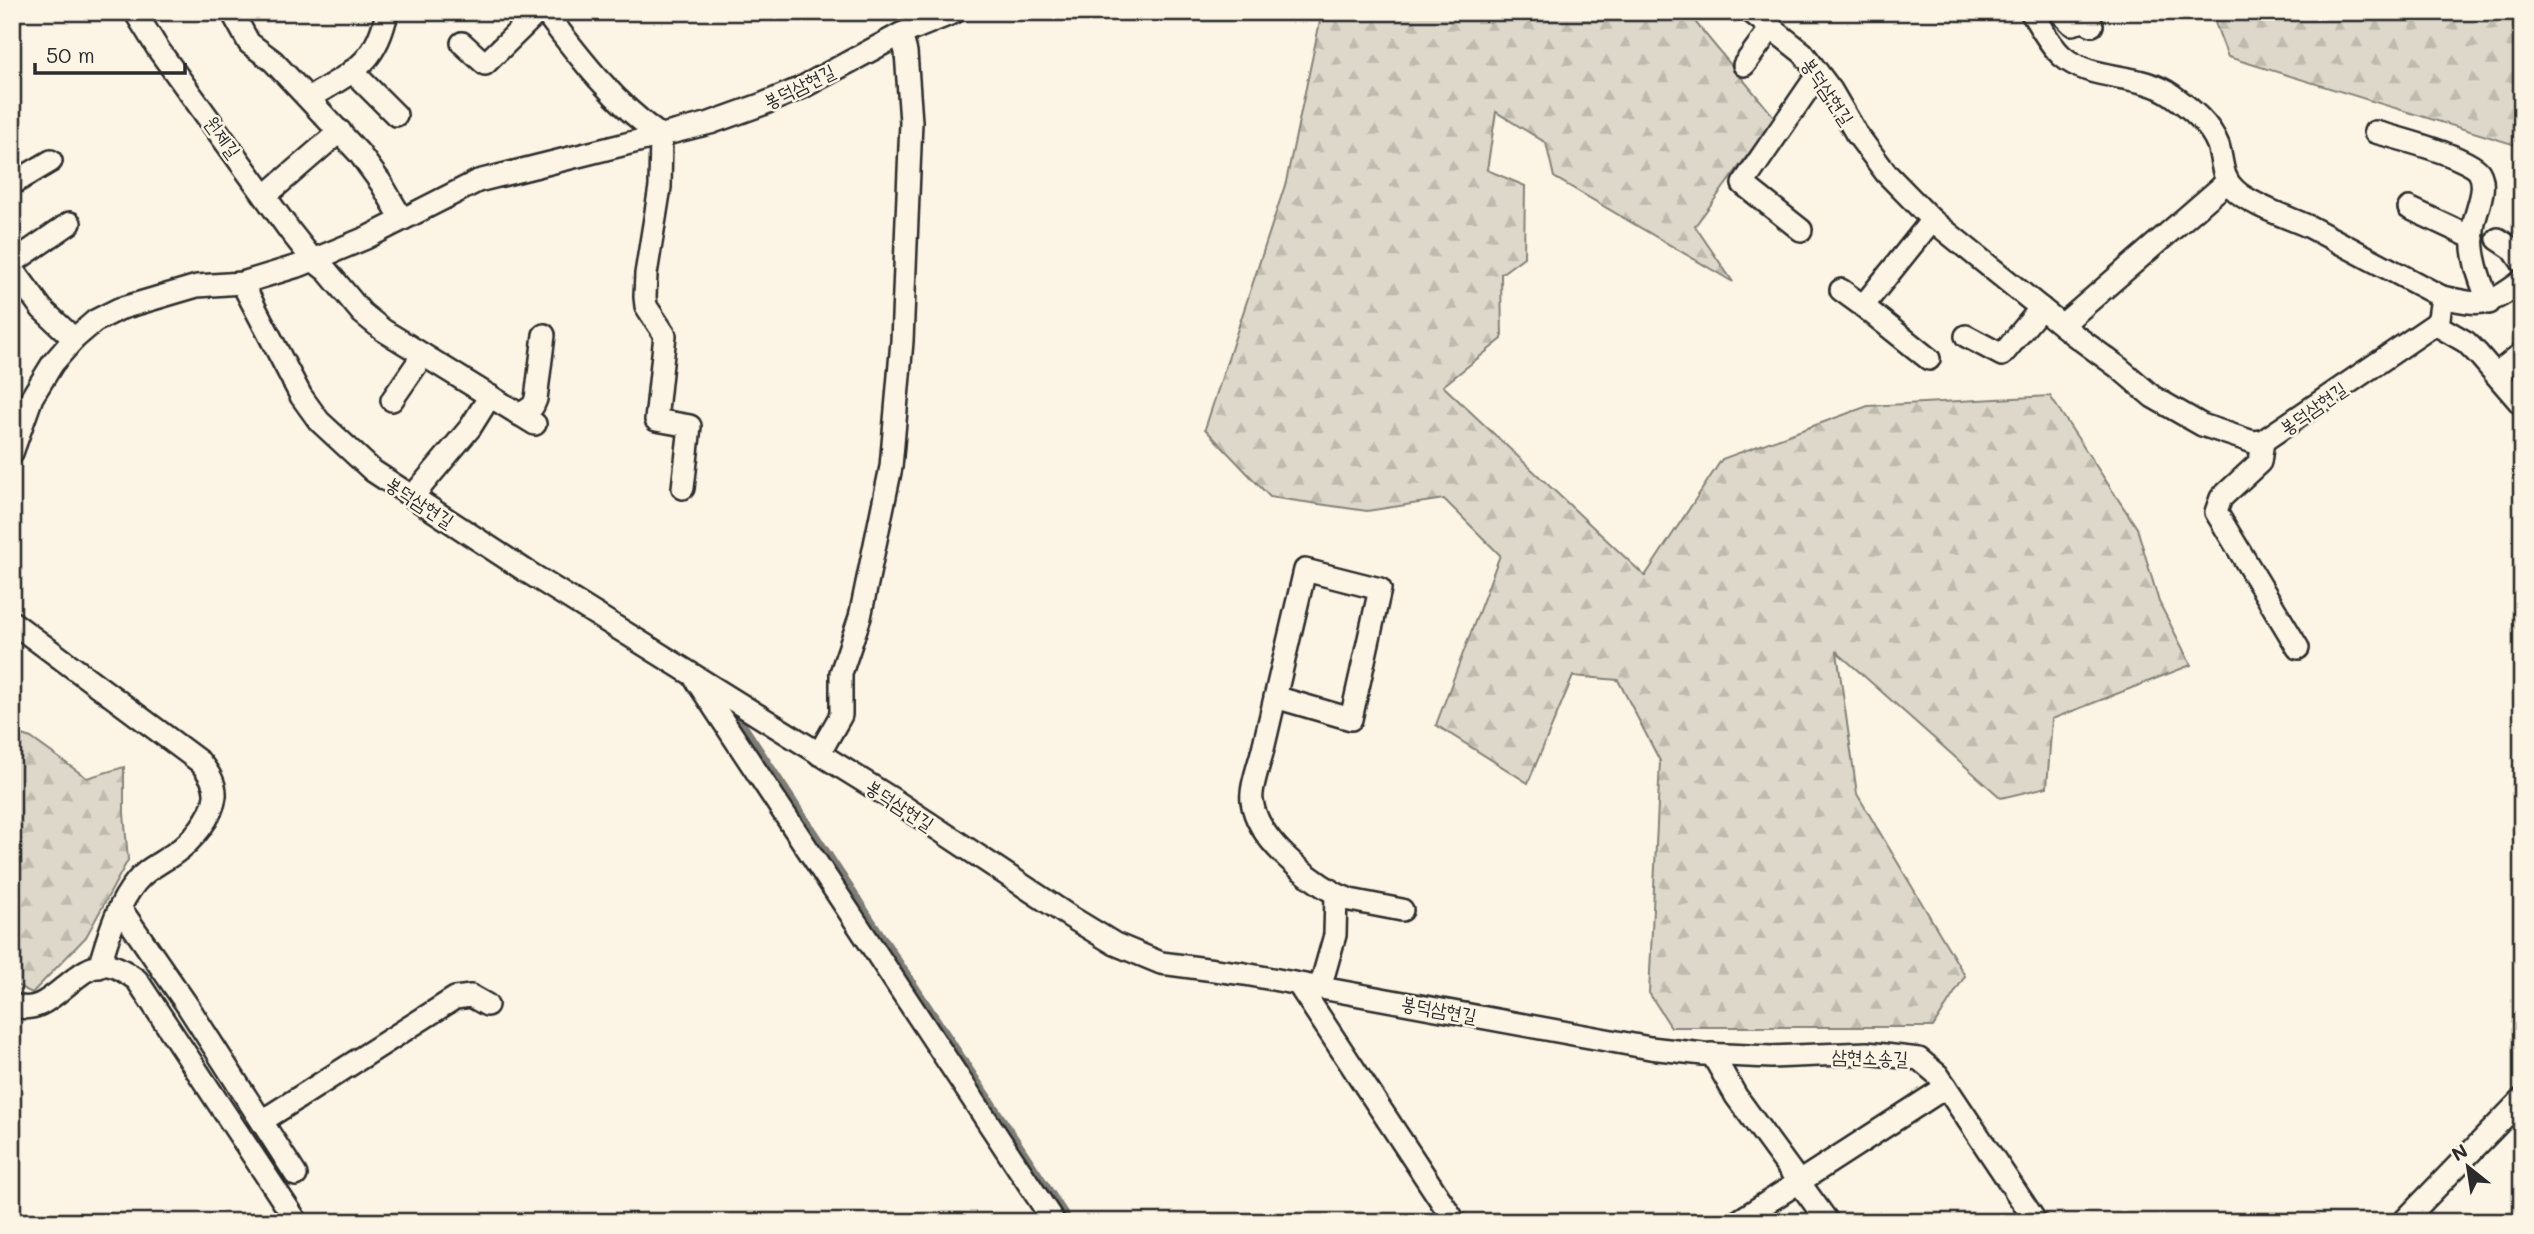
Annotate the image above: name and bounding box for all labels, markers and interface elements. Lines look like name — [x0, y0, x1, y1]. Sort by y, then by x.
scale bar — [35, 32, 186, 76]
text: 50 m — [46, 41, 95, 68]
street label: 봉덕삼현길 — [1797, 52, 1860, 129]
street label: 봉덕삼현길 — [759, 58, 839, 114]
street label: 원제길 — [200, 111, 247, 163]
street label: 봉덕삼현길 — [2274, 375, 2351, 440]
street label: 봉덕삼현길 — [381, 470, 459, 533]
street label: 봉덕삼현길 — [861, 773, 939, 836]
street label: 봉덕삼현길 — [1399, 990, 1479, 1027]
street label: 삼현소송길 — [1831, 1043, 1909, 1070]
north arrow — [2432, 1132, 2502, 1202]
text: N — [2447, 1137, 2472, 1166]

